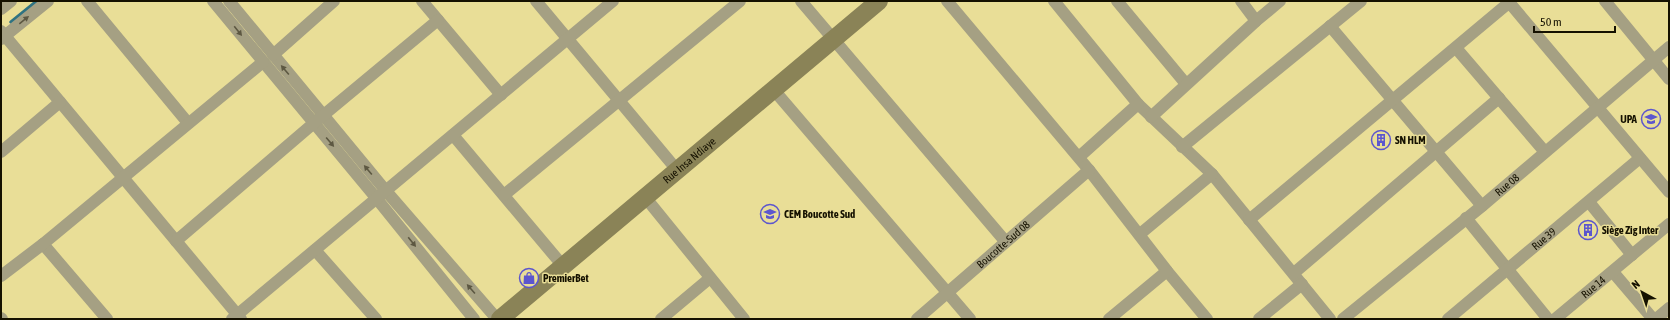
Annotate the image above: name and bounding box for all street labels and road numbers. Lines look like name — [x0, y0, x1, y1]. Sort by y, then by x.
street label: Rue Insa Ndiaye — [661, 135, 718, 186]
street label: Rue 08 — [1493, 171, 1521, 198]
street label: Boucotte-Sud 08 — [974, 218, 1032, 270]
street label: Rue 39 — [1529, 225, 1558, 252]
street label: Rue 14 — [1579, 274, 1608, 300]

